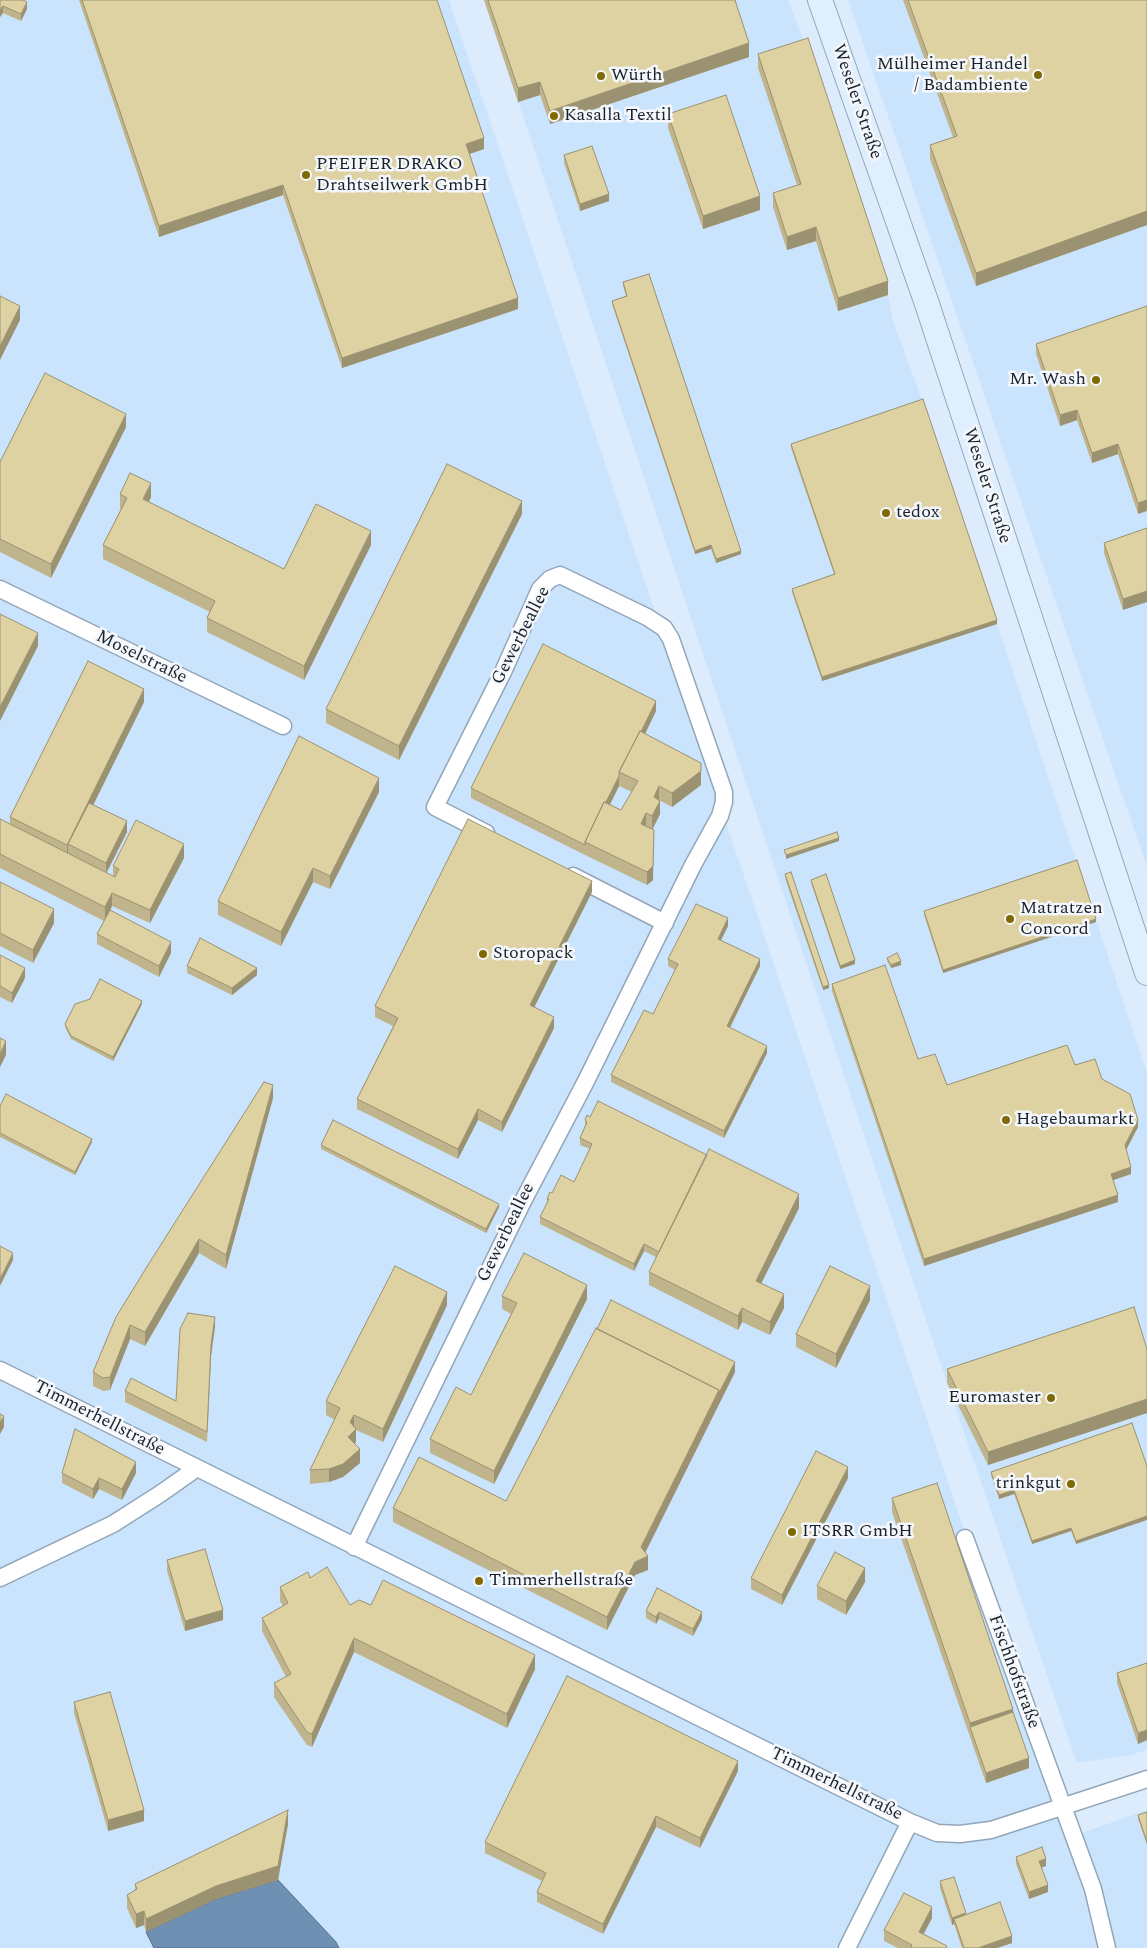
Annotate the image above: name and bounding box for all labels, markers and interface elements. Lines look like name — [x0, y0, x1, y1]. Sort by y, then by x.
street label: Weseler Straße — [826, 42, 886, 162]
place label: Mülheimer Handel / Badambiente — [877, 54, 1028, 96]
place label: Würth — [611, 65, 663, 87]
marker: Mülheimer Handel / Badambiente — [1032, 69, 1044, 81]
marker: Würth — [595, 70, 607, 82]
place label: Kasalla Textil — [564, 105, 672, 127]
marker: Kasalla Textil — [548, 110, 560, 122]
place label: PFEIFER DRAKO Drahtseilwerk GmbH — [316, 154, 488, 196]
marker: PFEIFER DRAKO Drahtseilwerk GmbH — [300, 169, 312, 181]
place label: Mr. Wash — [1009, 369, 1086, 391]
marker: Mr. Wash — [1090, 374, 1102, 386]
street label: Weseler Straße — [957, 426, 1015, 546]
place label: tedox — [896, 502, 940, 524]
marker: tedox — [880, 507, 892, 519]
street label: Gewerbeallee — [488, 583, 556, 689]
street label: Moselstraße — [92, 627, 190, 689]
place label: Matratzen Concord — [1020, 898, 1103, 941]
marker: Matratzen Concord — [1004, 913, 1016, 925]
place label: Storopack — [493, 943, 573, 965]
marker: Storopack — [477, 948, 489, 960]
place label: Hagebaumarkt — [1016, 1109, 1134, 1131]
marker: Hagebaumarkt — [1000, 1114, 1012, 1126]
street label: Gewerbeallee — [474, 1180, 540, 1286]
street label: Timmerhellstraße — [30, 1377, 168, 1461]
place label: Euromaster — [948, 1387, 1041, 1409]
marker: Euromaster — [1045, 1392, 1057, 1404]
place label: trinkgut — [995, 1473, 1061, 1495]
marker: trinkgut — [1065, 1478, 1077, 1490]
place label: ITSRR GmbH — [802, 1521, 913, 1543]
marker: ITSRR GmbH — [786, 1526, 798, 1538]
place label: Timmerhellstraße — [489, 1570, 633, 1592]
marker: Timmerhellstraße — [473, 1575, 485, 1587]
street label: Fischhofstraße — [982, 1612, 1044, 1732]
street label: Timmerhellstraße — [766, 1744, 906, 1826]

